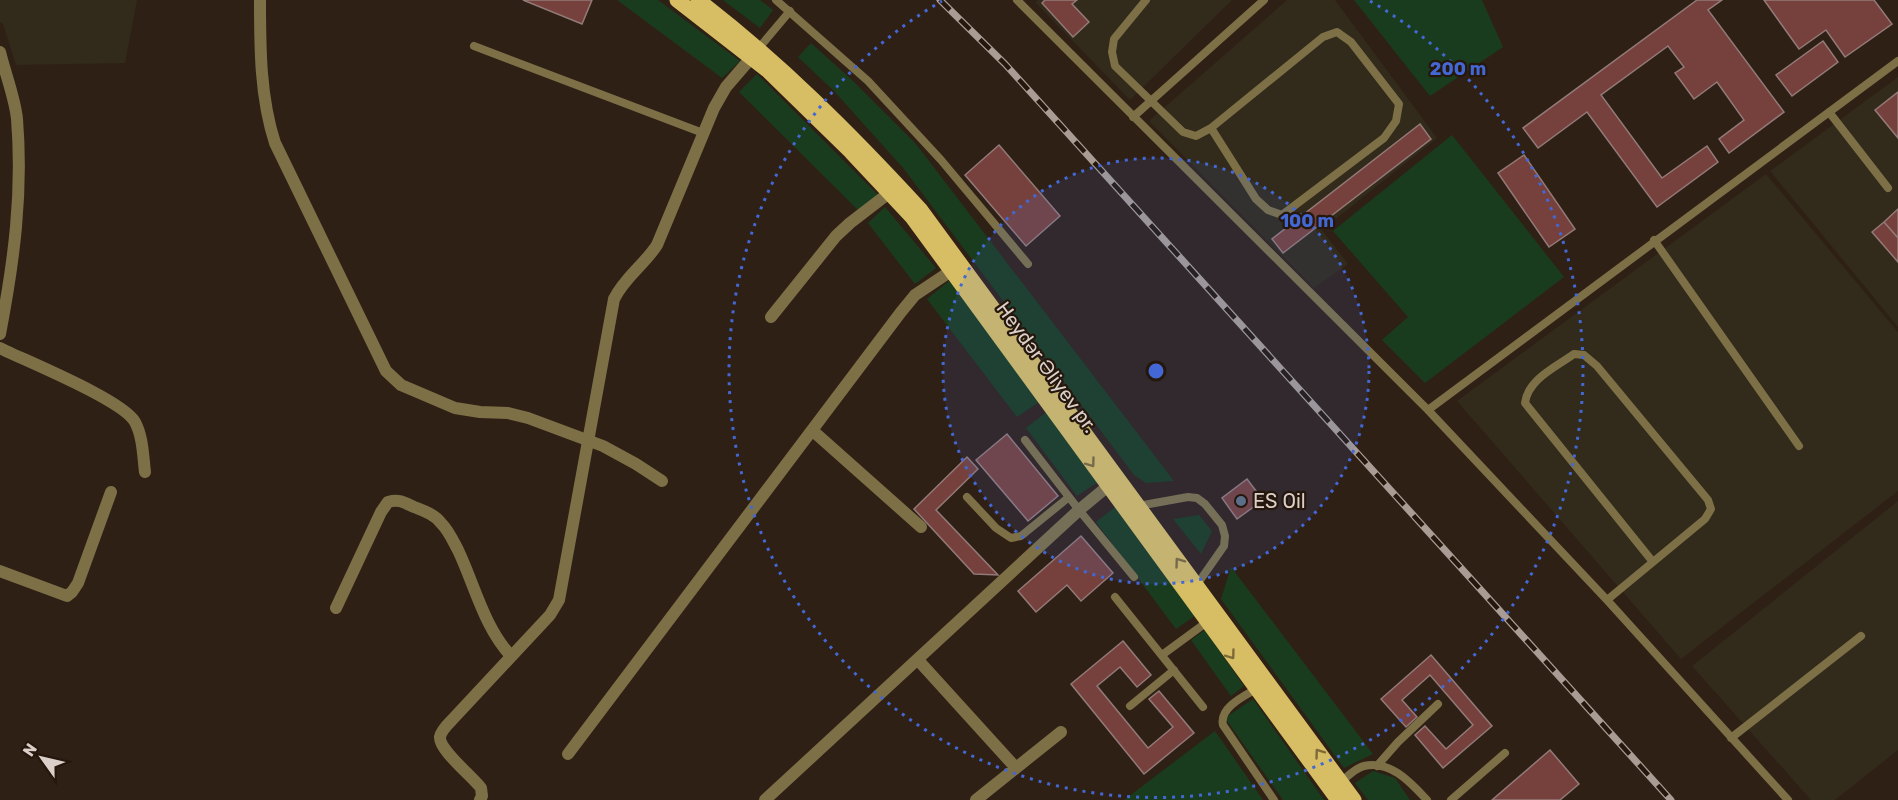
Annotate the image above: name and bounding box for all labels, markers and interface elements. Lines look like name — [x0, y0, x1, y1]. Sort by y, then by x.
text: 200 m — [1430, 58, 1486, 80]
text: 100 m — [1280, 210, 1334, 232]
street label: Heydər Əliyev pr. — [991, 297, 1103, 437]
centre of rings — [1146, 361, 1166, 381]
one-way arrow — [1084, 457, 1095, 468]
place label: ES Oil — [1253, 489, 1306, 513]
marker: ES Oil — [1234, 494, 1248, 508]
one-way arrow — [1175, 557, 1186, 568]
one-way arrow — [1224, 648, 1235, 659]
north arrow — [12, 728, 72, 788]
text: N — [19, 740, 41, 760]
one-way arrow — [1315, 748, 1326, 759]

